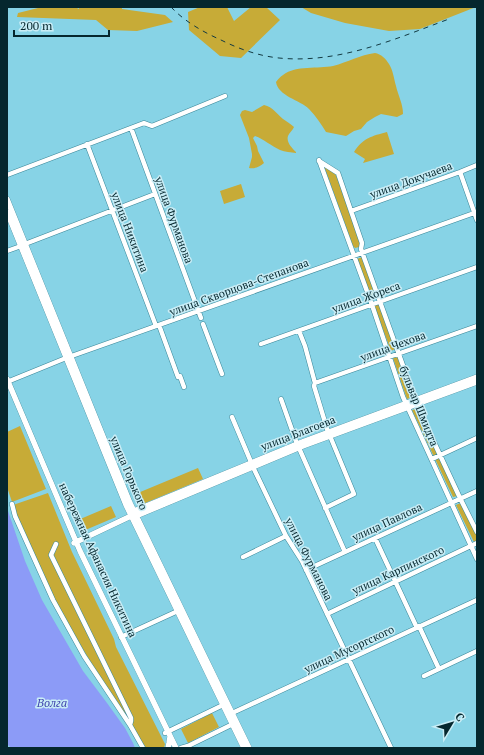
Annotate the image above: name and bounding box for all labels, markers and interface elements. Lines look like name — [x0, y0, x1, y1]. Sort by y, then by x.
scale bar — [14, 12, 109, 38]
text: 200 m — [20, 18, 53, 33]
street label: улица Докучаева — [367, 158, 454, 202]
street label: улица Фурманова — [151, 174, 196, 266]
street label: улица Никитина — [108, 189, 152, 275]
street label: улица Скворцова-Степанова — [167, 255, 311, 319]
street label: улица Жореса — [329, 278, 402, 316]
street label: улица Чехова — [358, 328, 428, 365]
street label: бульвар Шмидта — [397, 364, 442, 449]
street label: улица Благоева — [258, 412, 338, 454]
street label: улица Горького — [107, 433, 151, 512]
street label: набережная Афанасия Никитина — [56, 480, 140, 640]
street label: улица Павлова — [349, 499, 425, 545]
street label: улица Фурманова — [282, 514, 336, 603]
street label: улица Карпинского — [349, 543, 446, 598]
street label: улица Мусоргского — [301, 622, 396, 676]
water label: Волга — [36, 695, 67, 710]
north arrow — [432, 703, 472, 743]
text: С — [452, 710, 468, 724]

